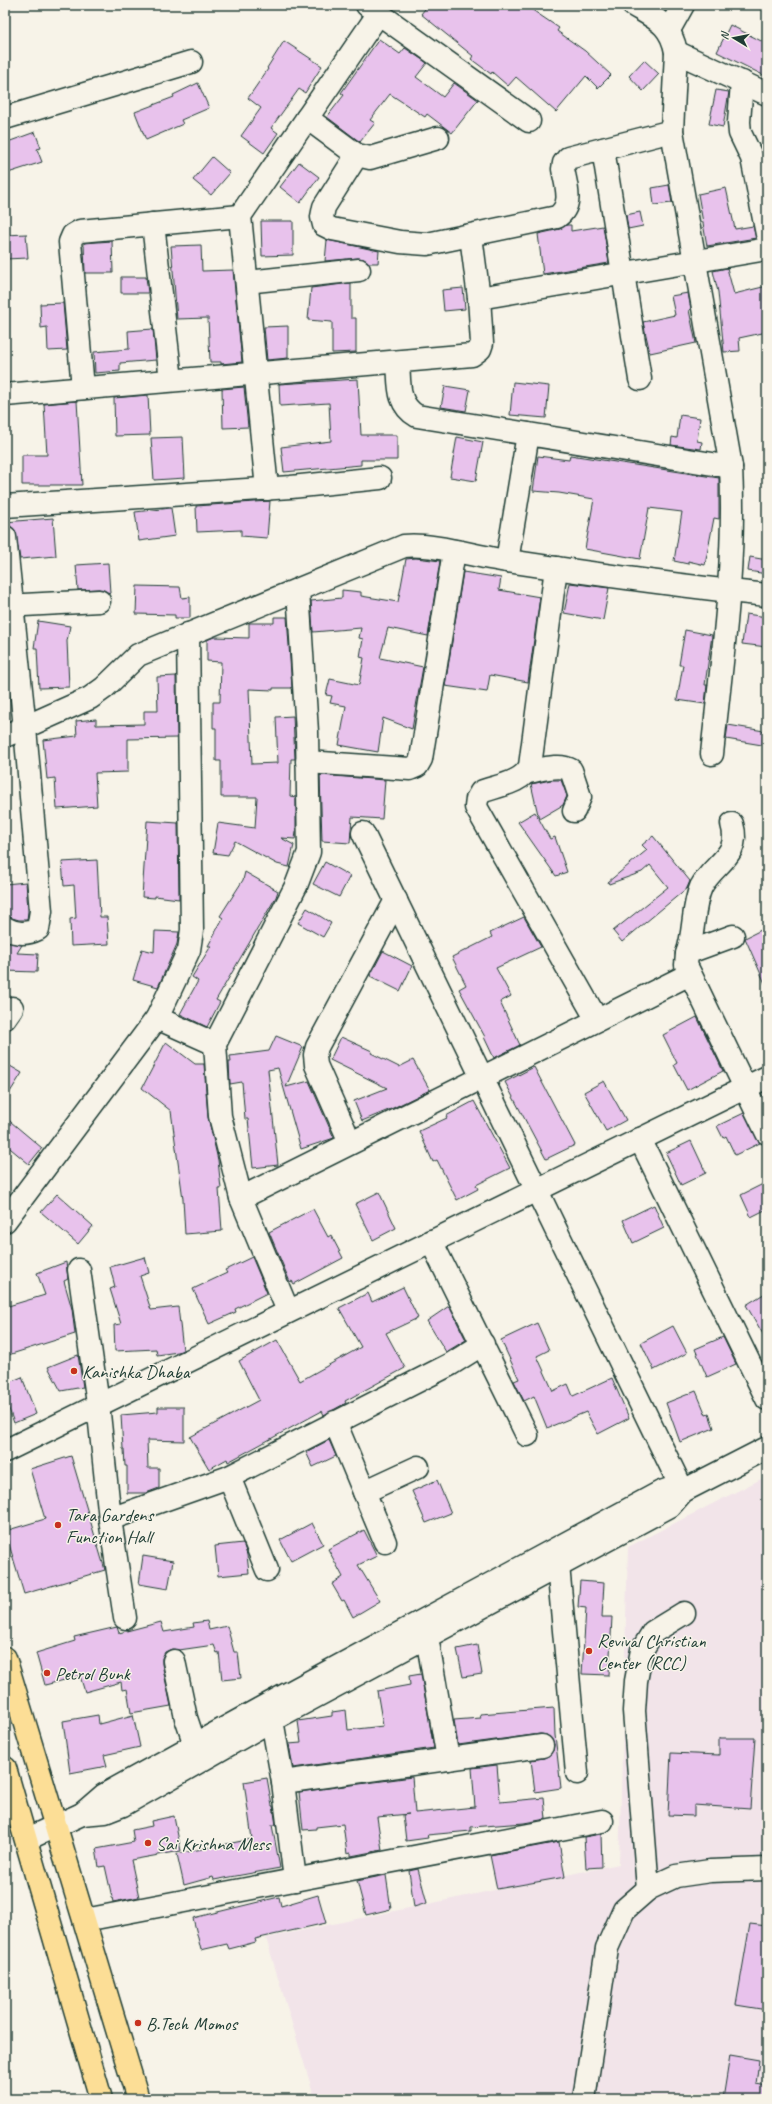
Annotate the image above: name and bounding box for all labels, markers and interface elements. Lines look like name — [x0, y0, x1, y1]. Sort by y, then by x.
north arrow — [714, 18, 754, 58]
text: N — [717, 30, 732, 41]
place label: Kanishka Dhaba — [82, 1360, 191, 1384]
marker: Kanishka Dhaba — [69, 1366, 79, 1376]
place label: Tara Gardens Function Hall — [66, 1503, 156, 1549]
marker: Tara Gardens Function Hall — [53, 1520, 63, 1530]
place label: Revival Christian Center (RCC) — [597, 1629, 706, 1675]
marker: Revival Christian Center (RCC) — [584, 1646, 594, 1656]
place label: Petrol Bunk — [55, 1662, 131, 1686]
marker: Petrol Bunk — [42, 1668, 52, 1678]
place label: Sai Krishna Mess — [156, 1832, 272, 1856]
marker: Sai Krishna Mess — [143, 1838, 153, 1848]
place label: B.Tech Momos — [146, 2012, 240, 2036]
marker: B.Tech Momos — [133, 2018, 143, 2028]

